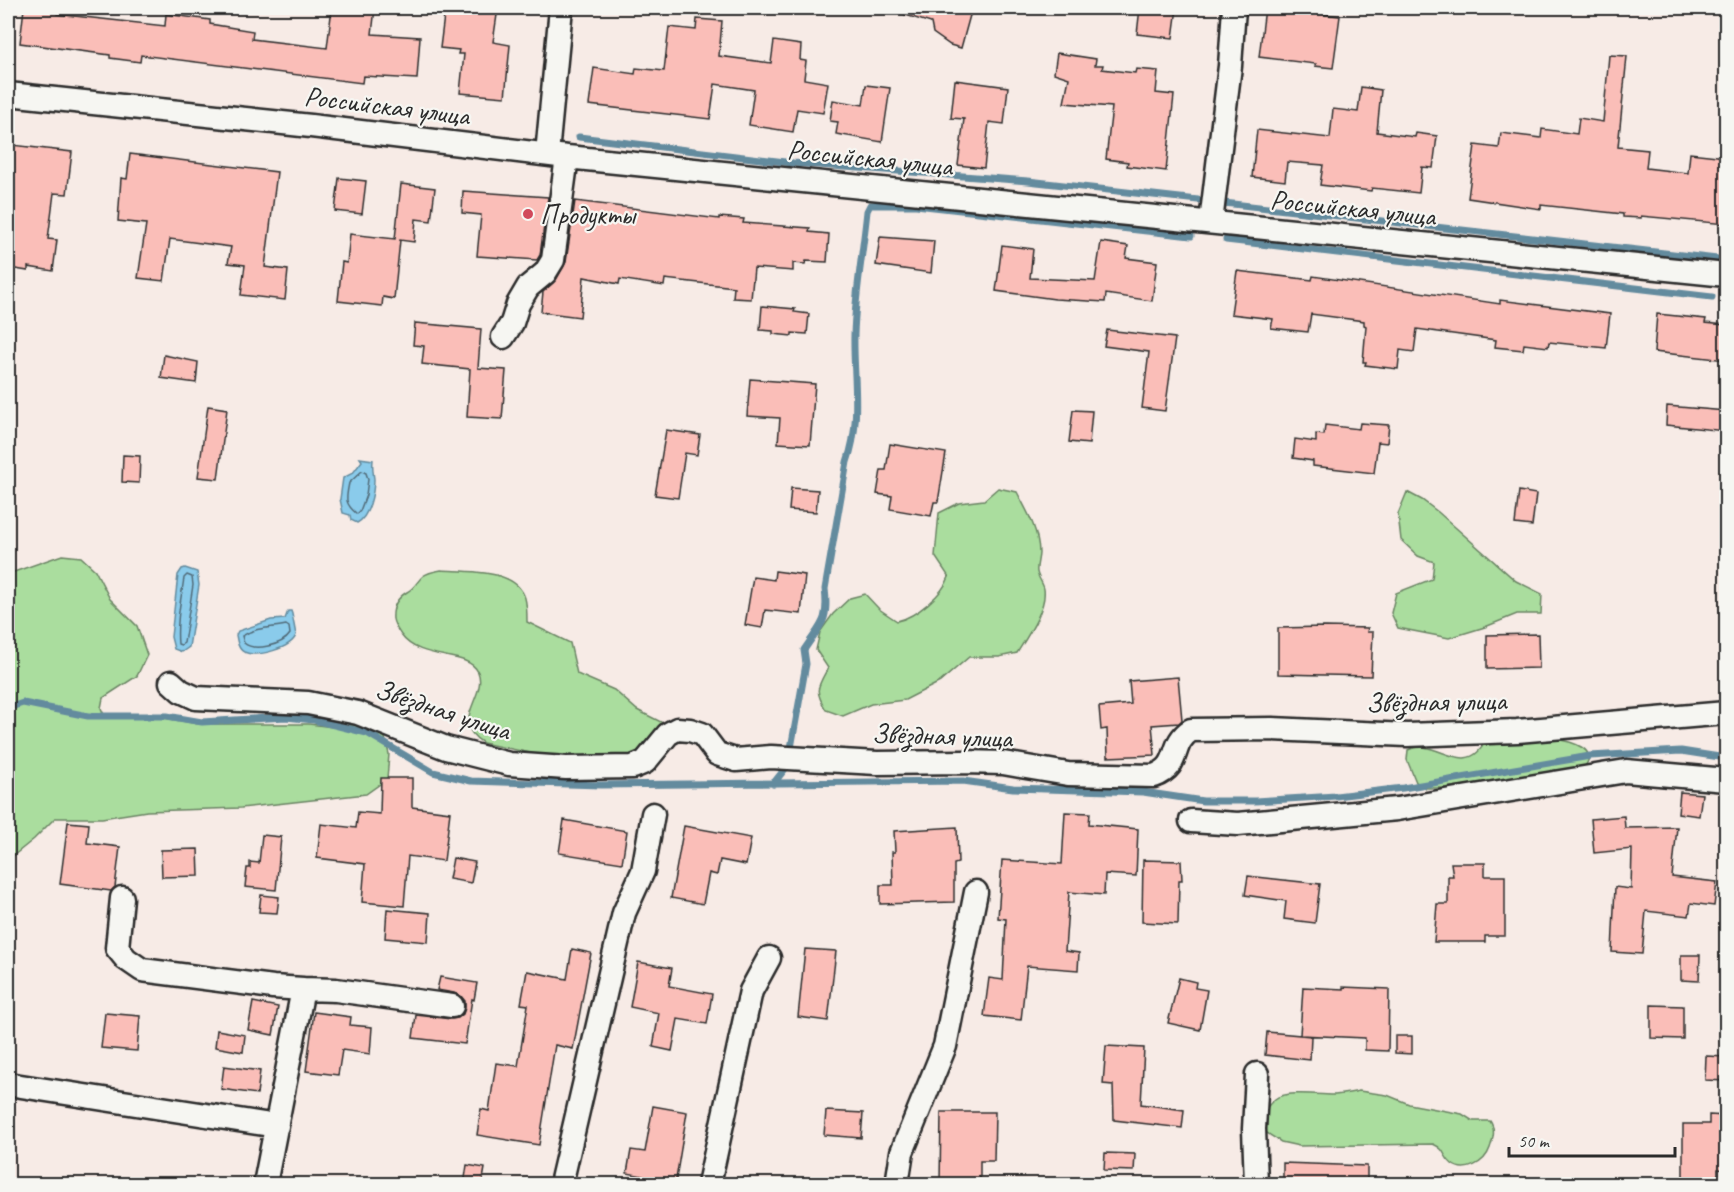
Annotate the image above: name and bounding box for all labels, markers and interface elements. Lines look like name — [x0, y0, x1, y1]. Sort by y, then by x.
street label: Российская улица — [303, 78, 473, 133]
street label: Российская улица — [786, 131, 956, 184]
street label: Российская улица — [1269, 181, 1439, 234]
place label: Продукты — [540, 197, 637, 232]
marker: Продукты — [521, 207, 535, 221]
street label: Звёздная улица — [370, 671, 517, 749]
street label: Звёздная улица — [1366, 683, 1508, 721]
street label: Звёздная улица — [871, 716, 1015, 757]
scale bar — [1509, 1120, 1676, 1158]
text: 50 m — [1518, 1130, 1551, 1152]

